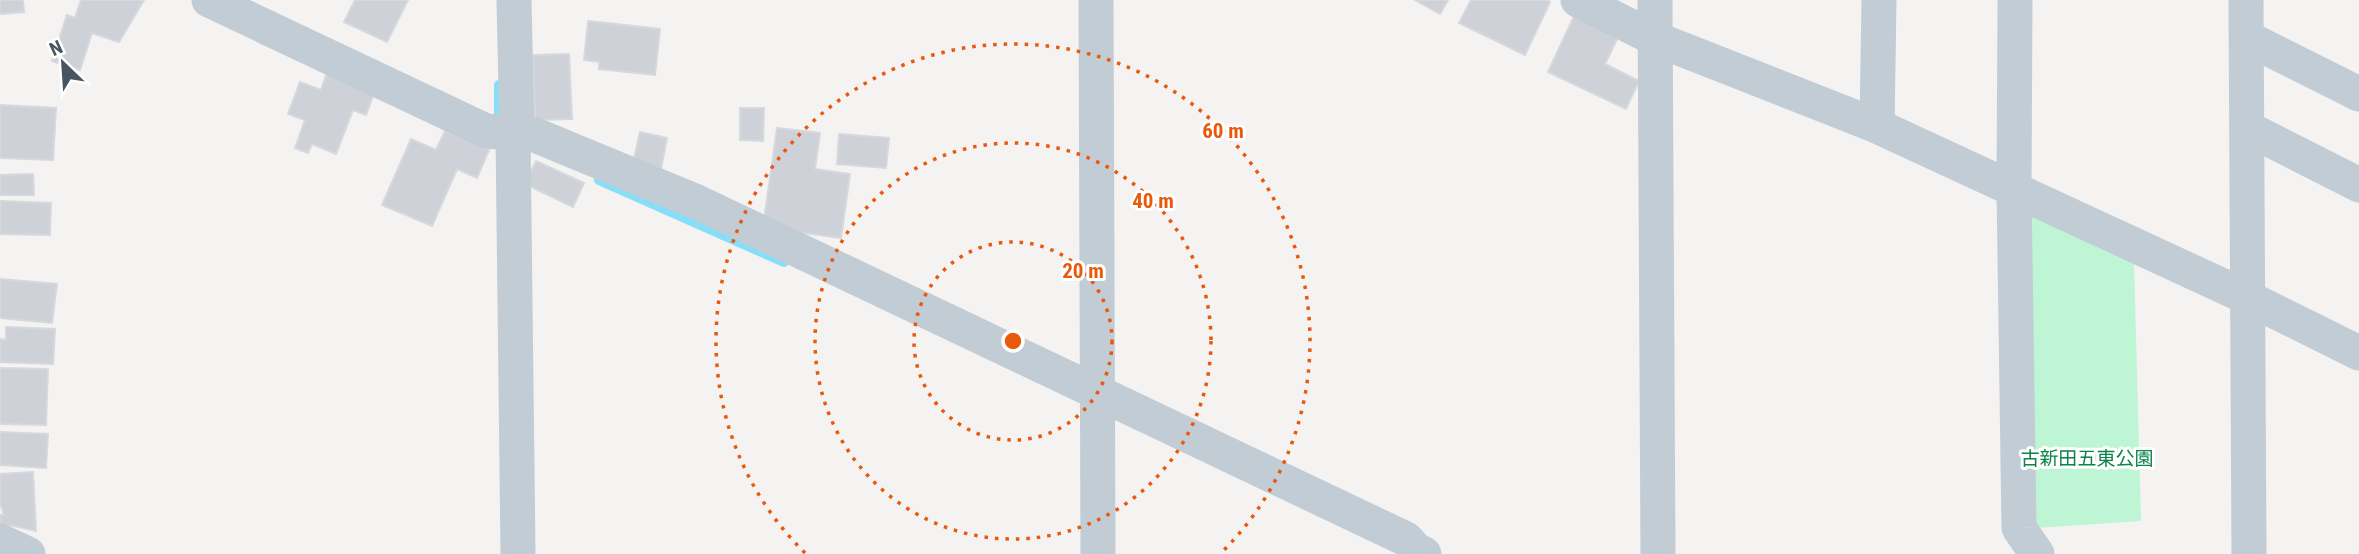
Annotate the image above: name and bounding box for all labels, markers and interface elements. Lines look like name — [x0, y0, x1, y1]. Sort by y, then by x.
north arrow — [28, 28, 98, 98]
text: N — [46, 35, 66, 61]
text: 60 m — [1202, 119, 1244, 143]
text: 40 m — [1132, 189, 1174, 213]
text: 20 m — [1062, 259, 1104, 283]
centre of rings — [1001, 329, 1025, 353]
park label: 古新田五東公園 — [2020, 447, 2154, 470]

